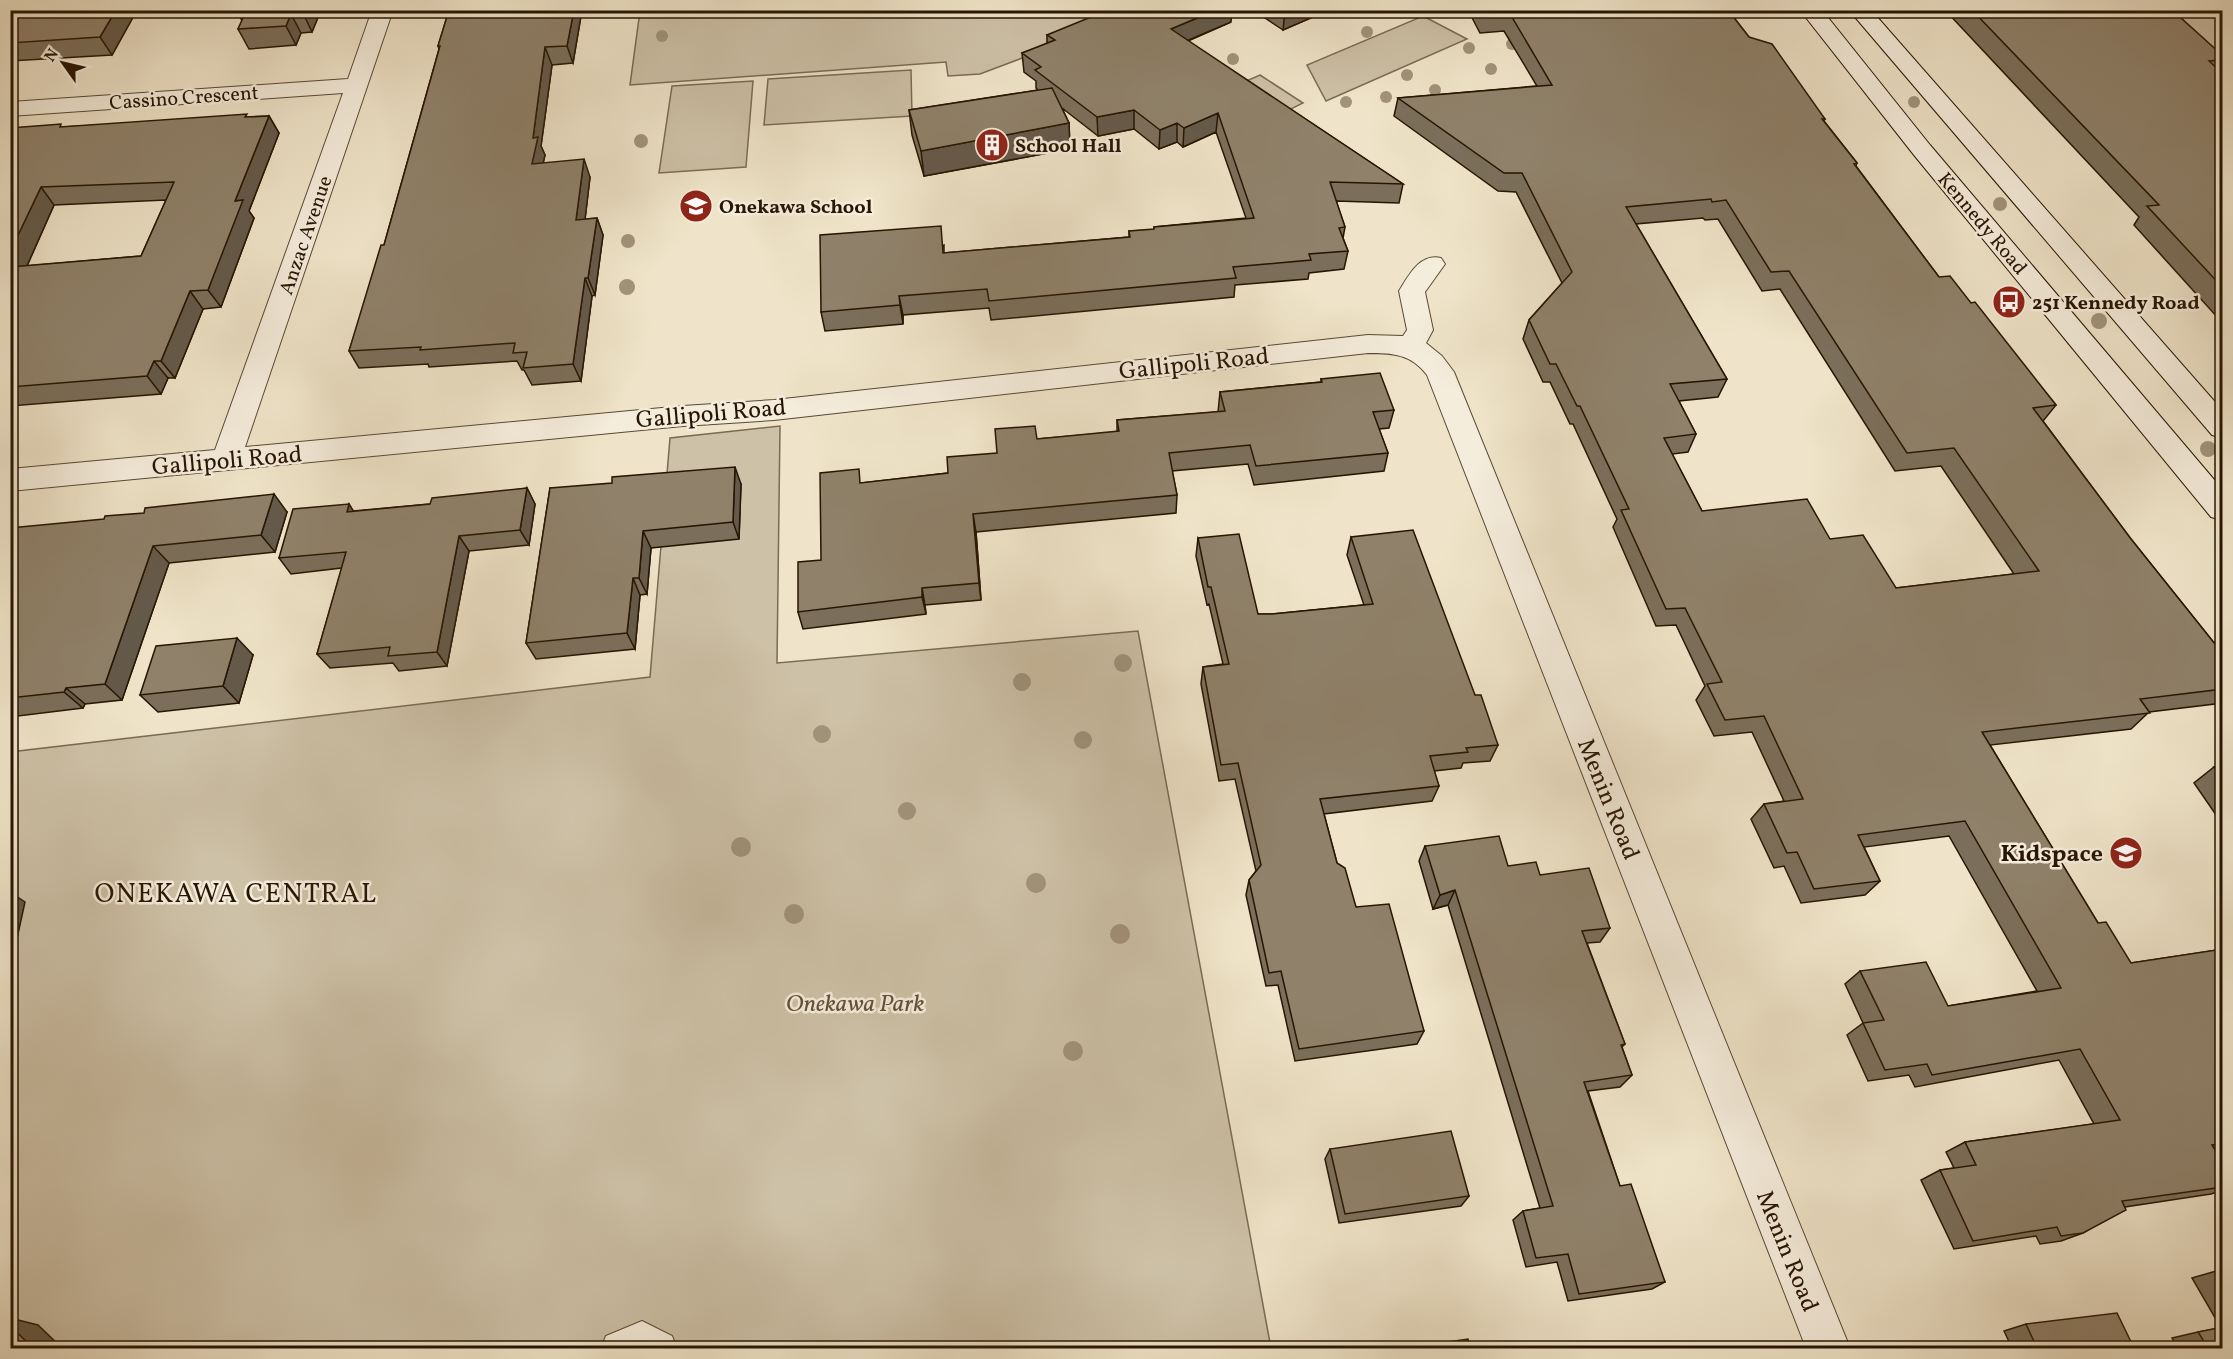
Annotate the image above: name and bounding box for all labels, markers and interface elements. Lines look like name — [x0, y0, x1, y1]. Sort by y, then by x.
north arrow — [33, 33, 93, 93]
text: N — [40, 44, 65, 67]
street label: Cassino Crescent — [109, 80, 260, 118]
building icon: School Hall — [974, 127, 1010, 163]
place label: School Hall — [1015, 133, 1122, 161]
street label: Kennedy Road — [1930, 167, 2033, 282]
street label: Anzac Avenue — [273, 172, 340, 299]
school or university icon: Onekawa School — [678, 188, 714, 224]
place label: Onekawa School — [719, 194, 873, 222]
bus stop icon: 251 Kennedy Road — [1991, 284, 2027, 320]
place label: 251 Kennedy Road — [2032, 290, 2200, 318]
street label: Gallipoli Road — [1117, 340, 1271, 390]
street label: Gallipoli Road — [635, 391, 788, 438]
street label: Gallipoli Road — [151, 438, 304, 485]
street label: Menin Road — [1567, 734, 1647, 866]
school or university icon: Kidspace — [2108, 835, 2144, 871]
place label: Kidspace — [2000, 838, 2103, 872]
district label: ONEKAWA CENTRAL — [94, 876, 378, 914]
park label: Onekawa Park — [786, 988, 924, 1022]
street label: Menin Road — [1746, 1186, 1826, 1318]

